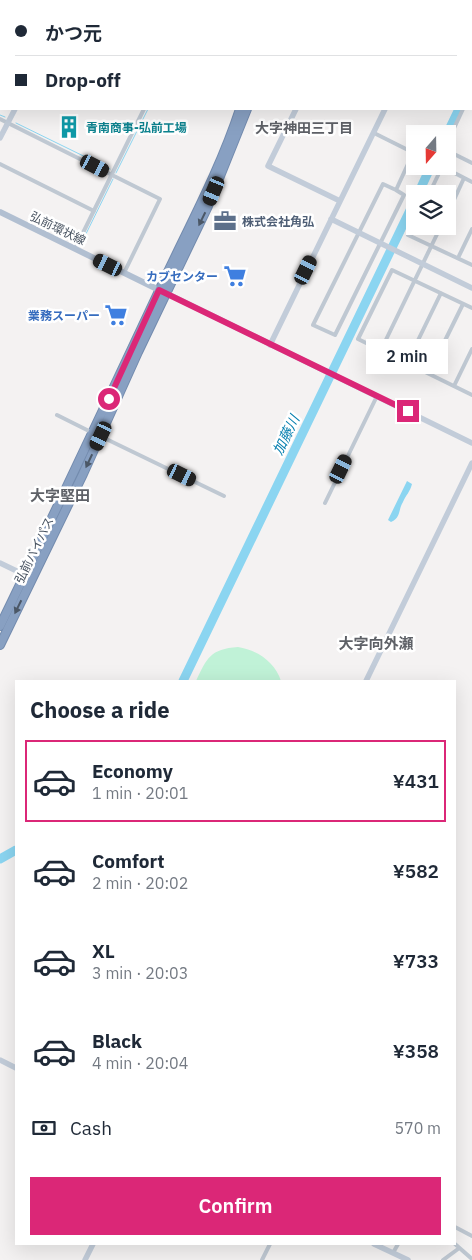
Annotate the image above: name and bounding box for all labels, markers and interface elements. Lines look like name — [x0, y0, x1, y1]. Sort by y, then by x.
text: かつ元 — [45, 21, 102, 45]
text: Drop-off — [45, 68, 121, 92]
building icon: 青南商事-弘前工場 — [56, 114, 82, 140]
district label: 大字神田三丁目 — [255, 119, 353, 137]
place label: 青南商事-弘前工場 — [86, 120, 187, 135]
north arrow — [406, 125, 456, 175]
map controls — [406, 125, 456, 235]
car — [78, 153, 111, 179]
car — [201, 174, 226, 208]
button: layers — [406, 185, 456, 235]
street label: 弘前環状線 — [28, 208, 88, 248]
office icon: 株式会社角弘 — [212, 208, 238, 234]
one-way arrow — [198, 211, 206, 226]
place label: 株式会社角弘 — [242, 214, 314, 229]
car — [91, 252, 124, 278]
car — [292, 253, 319, 287]
supermarket icon: カブセンター — [222, 263, 248, 289]
place label: カブセンター — [146, 269, 218, 284]
supermarket icon: 業務スーパー — [103, 302, 129, 328]
place label: 業務スーパー — [28, 308, 100, 323]
callout: 2 min — [367, 338, 449, 374]
text: 2 min — [386, 346, 428, 366]
route start — [98, 388, 120, 410]
route end — [397, 400, 419, 422]
water label: 加藤川 — [269, 410, 304, 458]
car — [87, 419, 114, 453]
car — [327, 452, 354, 486]
one-way arrow — [85, 454, 93, 468]
car — [165, 462, 198, 488]
district label: 大字堅田 — [30, 486, 90, 505]
street label: 弘前バイパス — [12, 514, 56, 586]
one-way arrow — [14, 600, 23, 615]
district label: 大字向外瀬 — [338, 634, 414, 653]
text: Choose a ride — [30, 695, 170, 724]
icon: car — [32, 759, 77, 804]
text: Economy — [92, 759, 173, 783]
text: ¥431 — [393, 769, 439, 793]
text: 1 min · 20:01 — [92, 783, 188, 803]
icon: car — [32, 849, 77, 894]
text: Comfort — [92, 849, 165, 873]
text: ¥582 — [393, 859, 439, 883]
text: 2 min · 20:02 — [92, 873, 188, 893]
icon: car — [32, 939, 77, 984]
text: XL — [92, 939, 115, 963]
text: ¥733 — [393, 949, 439, 973]
text: 3 min · 20:03 — [92, 963, 188, 983]
icon: car — [32, 1029, 77, 1074]
text: Black — [92, 1029, 142, 1053]
text: ¥358 — [393, 1039, 439, 1063]
text: 4 min · 20:04 — [92, 1053, 188, 1073]
icon: cash — [30, 1114, 58, 1142]
text: Cash — [70, 1116, 112, 1140]
text: 570 m — [394, 1118, 441, 1138]
button: Confirm — [30, 1177, 441, 1235]

